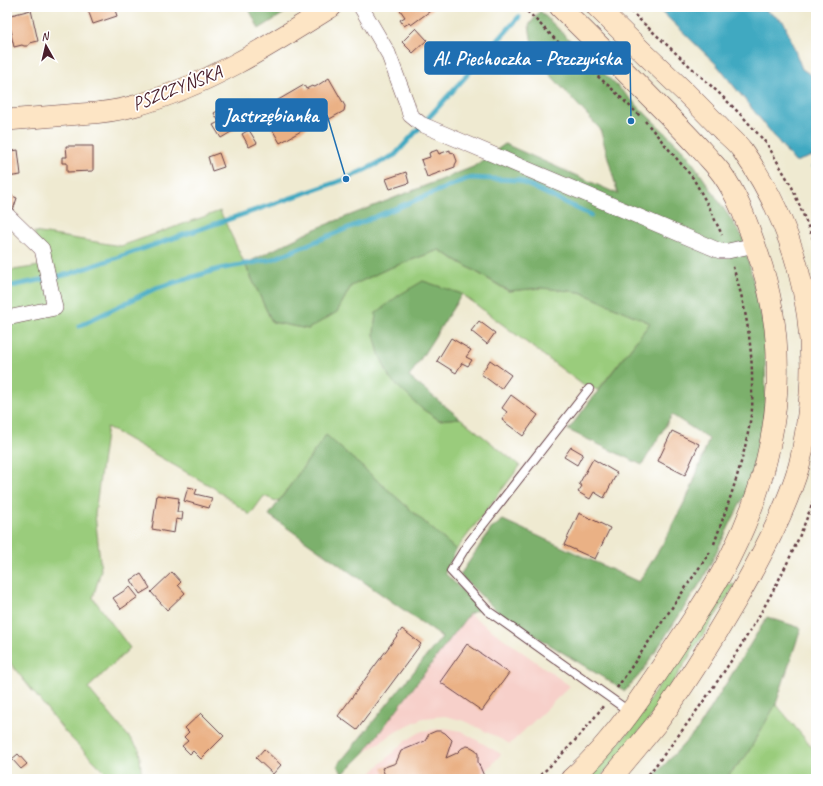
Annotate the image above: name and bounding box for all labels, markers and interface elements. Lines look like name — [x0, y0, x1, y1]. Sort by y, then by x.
north arrow — [26, 26, 66, 66]
text: N — [40, 28, 51, 44]
callout: Al. Piechoczka - Pszczyńska — [425, 42, 630, 74]
text: Al. Piechoczka - Pszczyńska — [433, 46, 623, 72]
street label: PSZCZYŃSKA — [129, 59, 227, 116]
callout: Jastrzębianka — [216, 99, 327, 131]
text: Jastrzębianka — [222, 103, 320, 128]

